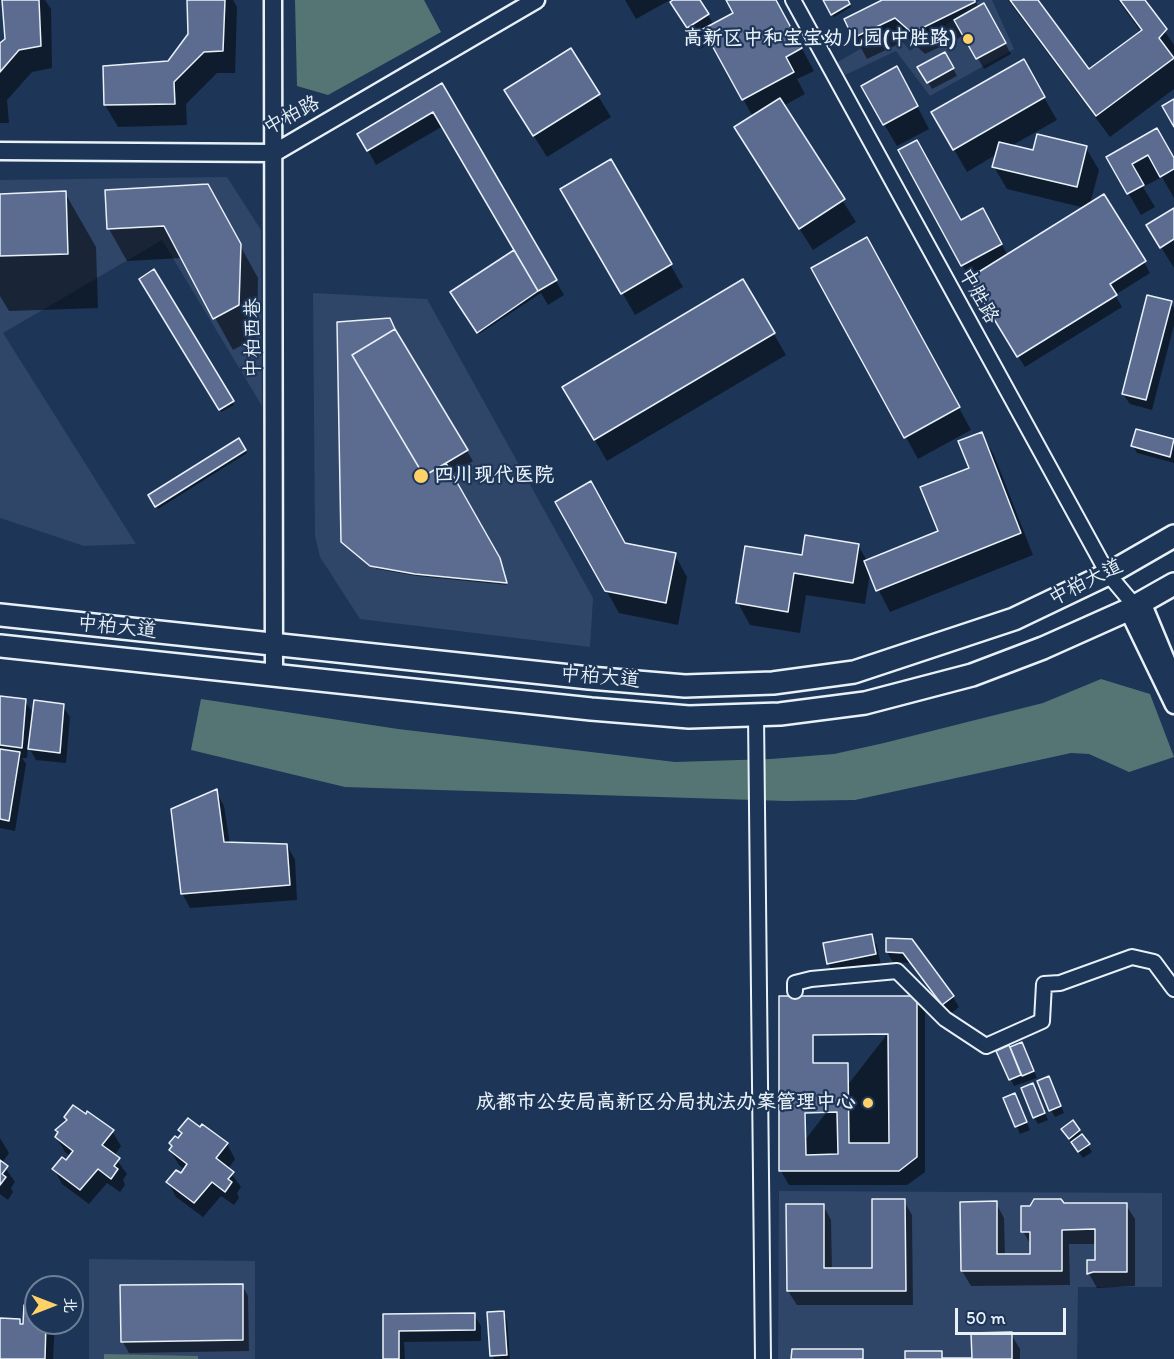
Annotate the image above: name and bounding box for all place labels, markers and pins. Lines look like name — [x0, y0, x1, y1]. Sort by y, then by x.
place label: 高新区中和宝宝幼儿园(中胜路) — [683, 27, 956, 51]
marker: 高新区中和宝宝幼儿园(中胜路) — [961, 32, 975, 46]
place label: 四川现代医院 — [434, 464, 554, 488]
marker: 四川现代医院 — [412, 467, 430, 485]
place label: 成都市公安局高新区分局执法办案管理中心 — [476, 1091, 856, 1115]
marker: 成都市公安局高新区分局执法办案管理中心 — [861, 1096, 875, 1110]

